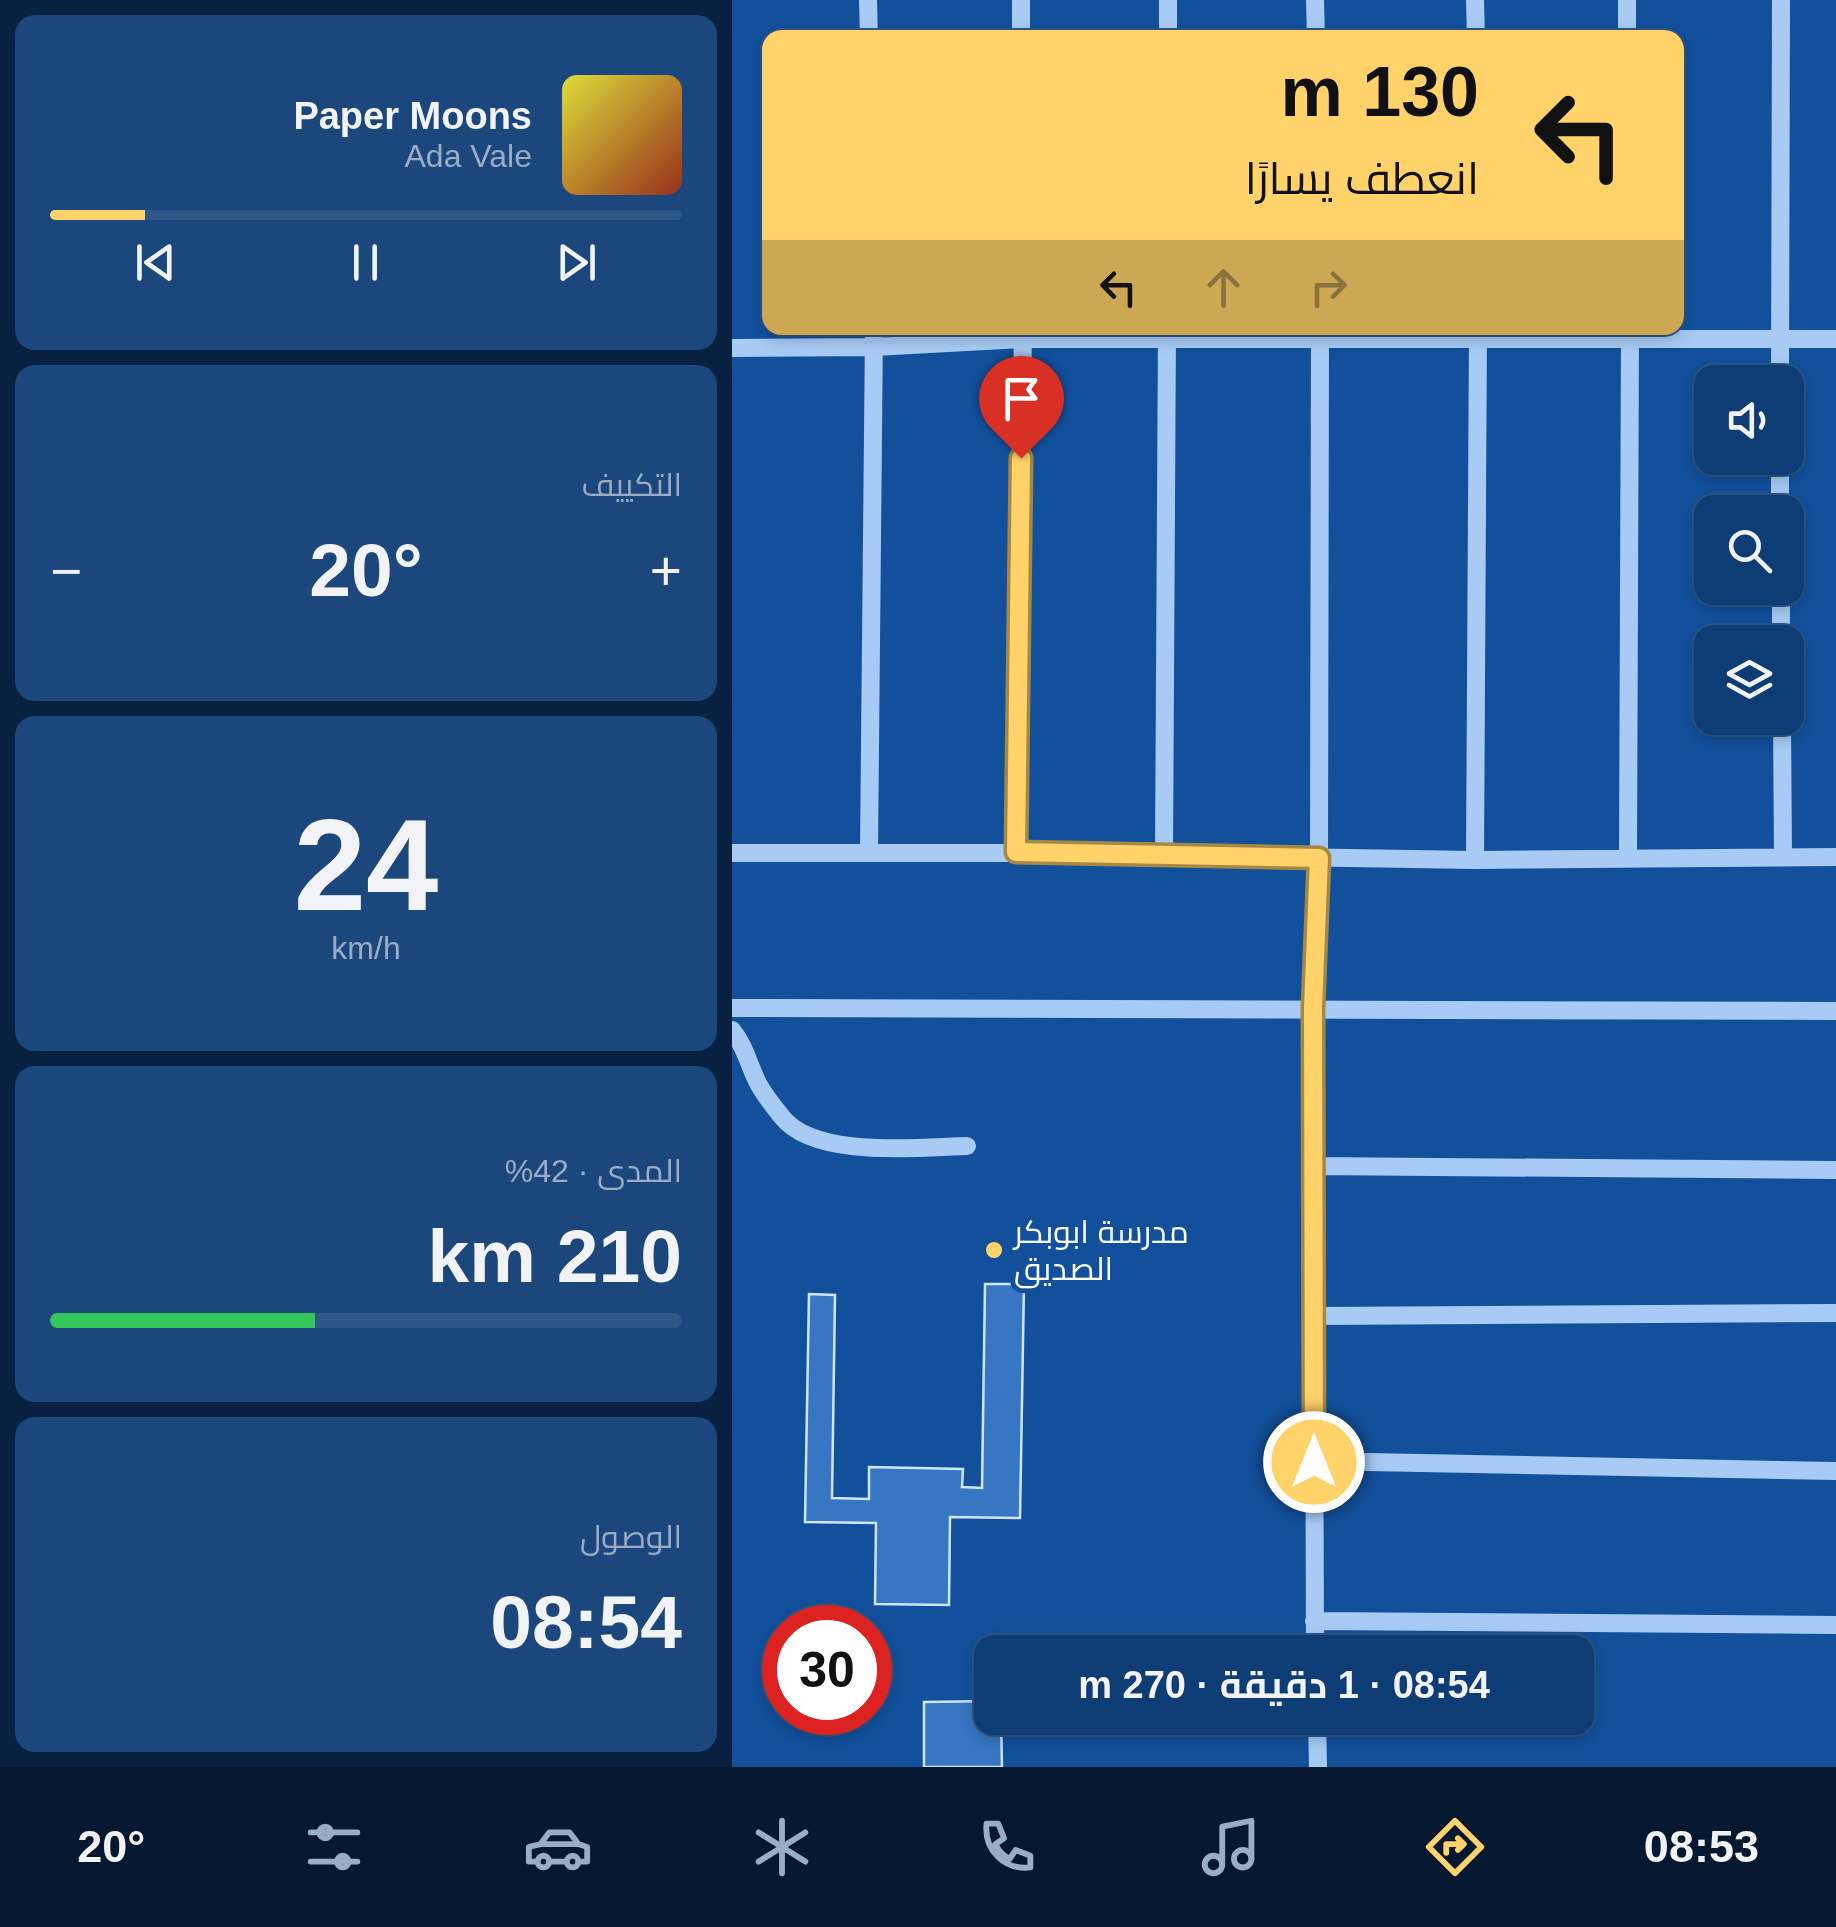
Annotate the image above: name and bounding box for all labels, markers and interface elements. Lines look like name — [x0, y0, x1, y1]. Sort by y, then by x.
text: 130 m — [1281, 53, 1479, 131]
icon: left — [1514, 70, 1644, 200]
text: Paper Moons — [293, 95, 532, 137]
text: Ada Vale — [405, 138, 532, 174]
text: انعطف يسارًا — [1245, 153, 1479, 204]
icon: previous — [128, 235, 183, 290]
icon: pause — [338, 235, 393, 290]
icon: next — [549, 235, 604, 290]
icon: left — [1091, 260, 1146, 315]
icon: ahead — [1196, 260, 1251, 315]
icon: right — [1301, 260, 1356, 315]
pin — [979, 356, 1064, 459]
map controls — [1694, 365, 1804, 735]
button: sound — [1694, 365, 1804, 475]
icon: arrive — [994, 371, 1049, 426]
text: التكييف — [582, 467, 682, 503]
button: search — [1694, 495, 1804, 605]
text: 20° — [309, 528, 423, 612]
text: − — [50, 540, 82, 602]
text: + — [650, 540, 682, 602]
button: layers — [1694, 625, 1804, 735]
text: 24 — [294, 792, 438, 938]
text: km/h — [331, 930, 401, 966]
text: المدى · 42% — [505, 1153, 682, 1189]
text: 210 km — [428, 1214, 682, 1298]
place label: مدرسة ابوبكر الصديق — [1012, 1214, 1189, 1289]
marker: مدرسة ابوبكر الصديق — [983, 1239, 1005, 1261]
position arrow — [1262, 1410, 1366, 1514]
text: الوصول — [580, 1519, 682, 1555]
text: 08:54 — [490, 1580, 682, 1664]
speed limit sign: 30 — [762, 1605, 892, 1735]
text: 08:54 · 1 دقيقة · 270 m — [1078, 1664, 1490, 1706]
icon: filters — [299, 1812, 369, 1882]
icon: car — [523, 1812, 593, 1882]
icon: climate — [747, 1812, 817, 1882]
icon: phone — [972, 1812, 1042, 1882]
icon: music — [1196, 1812, 1266, 1882]
icon: directions — [1420, 1812, 1490, 1882]
text: 20° — [77, 1821, 145, 1872]
text: 08:53 — [1644, 1821, 1759, 1872]

